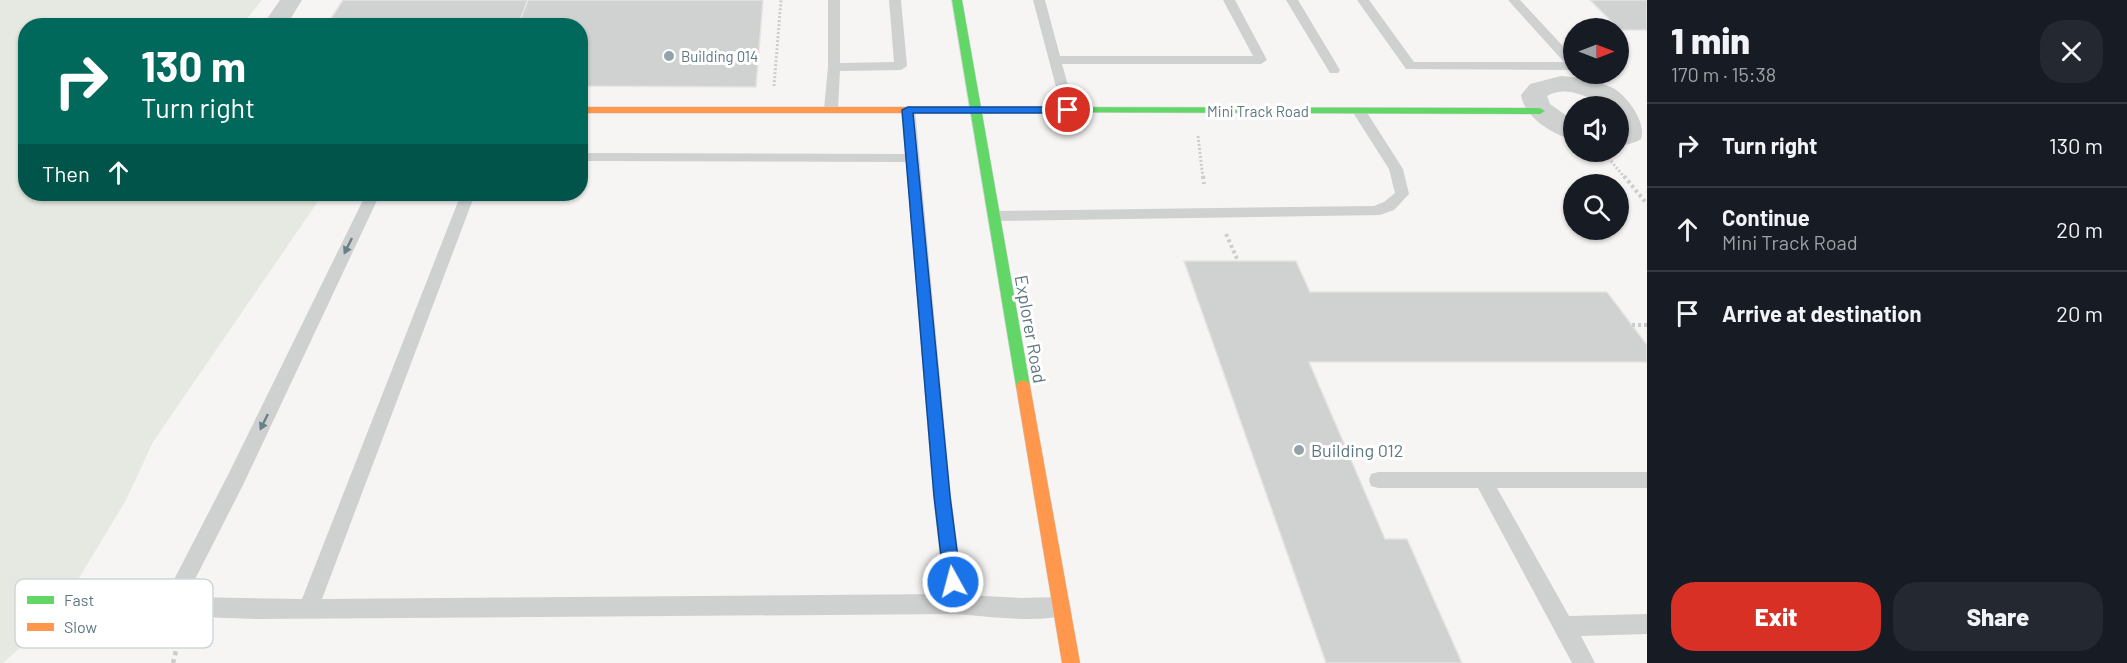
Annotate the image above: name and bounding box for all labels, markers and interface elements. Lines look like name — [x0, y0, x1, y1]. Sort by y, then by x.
north arrow — [1563, 18, 1629, 84]
map controls — [1563, 18, 1629, 240]
text: 1 min — [1671, 18, 1750, 61]
button: close — [2040, 20, 2103, 83]
text: 130 m — [141, 40, 246, 90]
icon: right — [42, 42, 120, 120]
place label: Building 014 — [681, 47, 758, 65]
marker: Building 014 — [662, 49, 676, 63]
text: 170 m · 15:38 — [1671, 62, 1776, 86]
pin — [1042, 84, 1093, 135]
text: Turn right — [141, 91, 255, 123]
icon: arrive — [1051, 93, 1084, 126]
button: sound — [1563, 96, 1629, 162]
street label: Mini Track Road — [1207, 102, 1309, 120]
icon: right — [1671, 129, 1704, 162]
text: Turn right — [1722, 132, 1817, 158]
text: 130 m — [2049, 132, 2103, 158]
icon: ahead — [102, 156, 135, 189]
text: Then — [42, 160, 90, 186]
button: search — [1563, 174, 1629, 240]
text: Continue — [1722, 204, 1810, 230]
icon: ahead — [1671, 213, 1704, 246]
text: 20 m — [2056, 216, 2103, 242]
text: Mini Track Road — [1722, 230, 1858, 254]
one-way arrow — [343, 238, 352, 255]
street label: Explorer Road — [1011, 273, 1051, 385]
icon: arrive — [1671, 297, 1704, 330]
text: Arrive at destination — [1722, 300, 1921, 326]
text: 20 m — [2056, 300, 2103, 326]
one-way arrow — [259, 413, 269, 431]
place label: Building 012 — [1311, 439, 1403, 461]
marker: Building 012 — [1292, 443, 1306, 457]
position arrow — [921, 550, 985, 614]
legend — [15, 579, 213, 648]
button: Exit — [1671, 582, 1881, 651]
button: Share — [1893, 582, 2103, 651]
text: Fast — [64, 590, 94, 609]
text: Slow — [64, 617, 97, 636]

